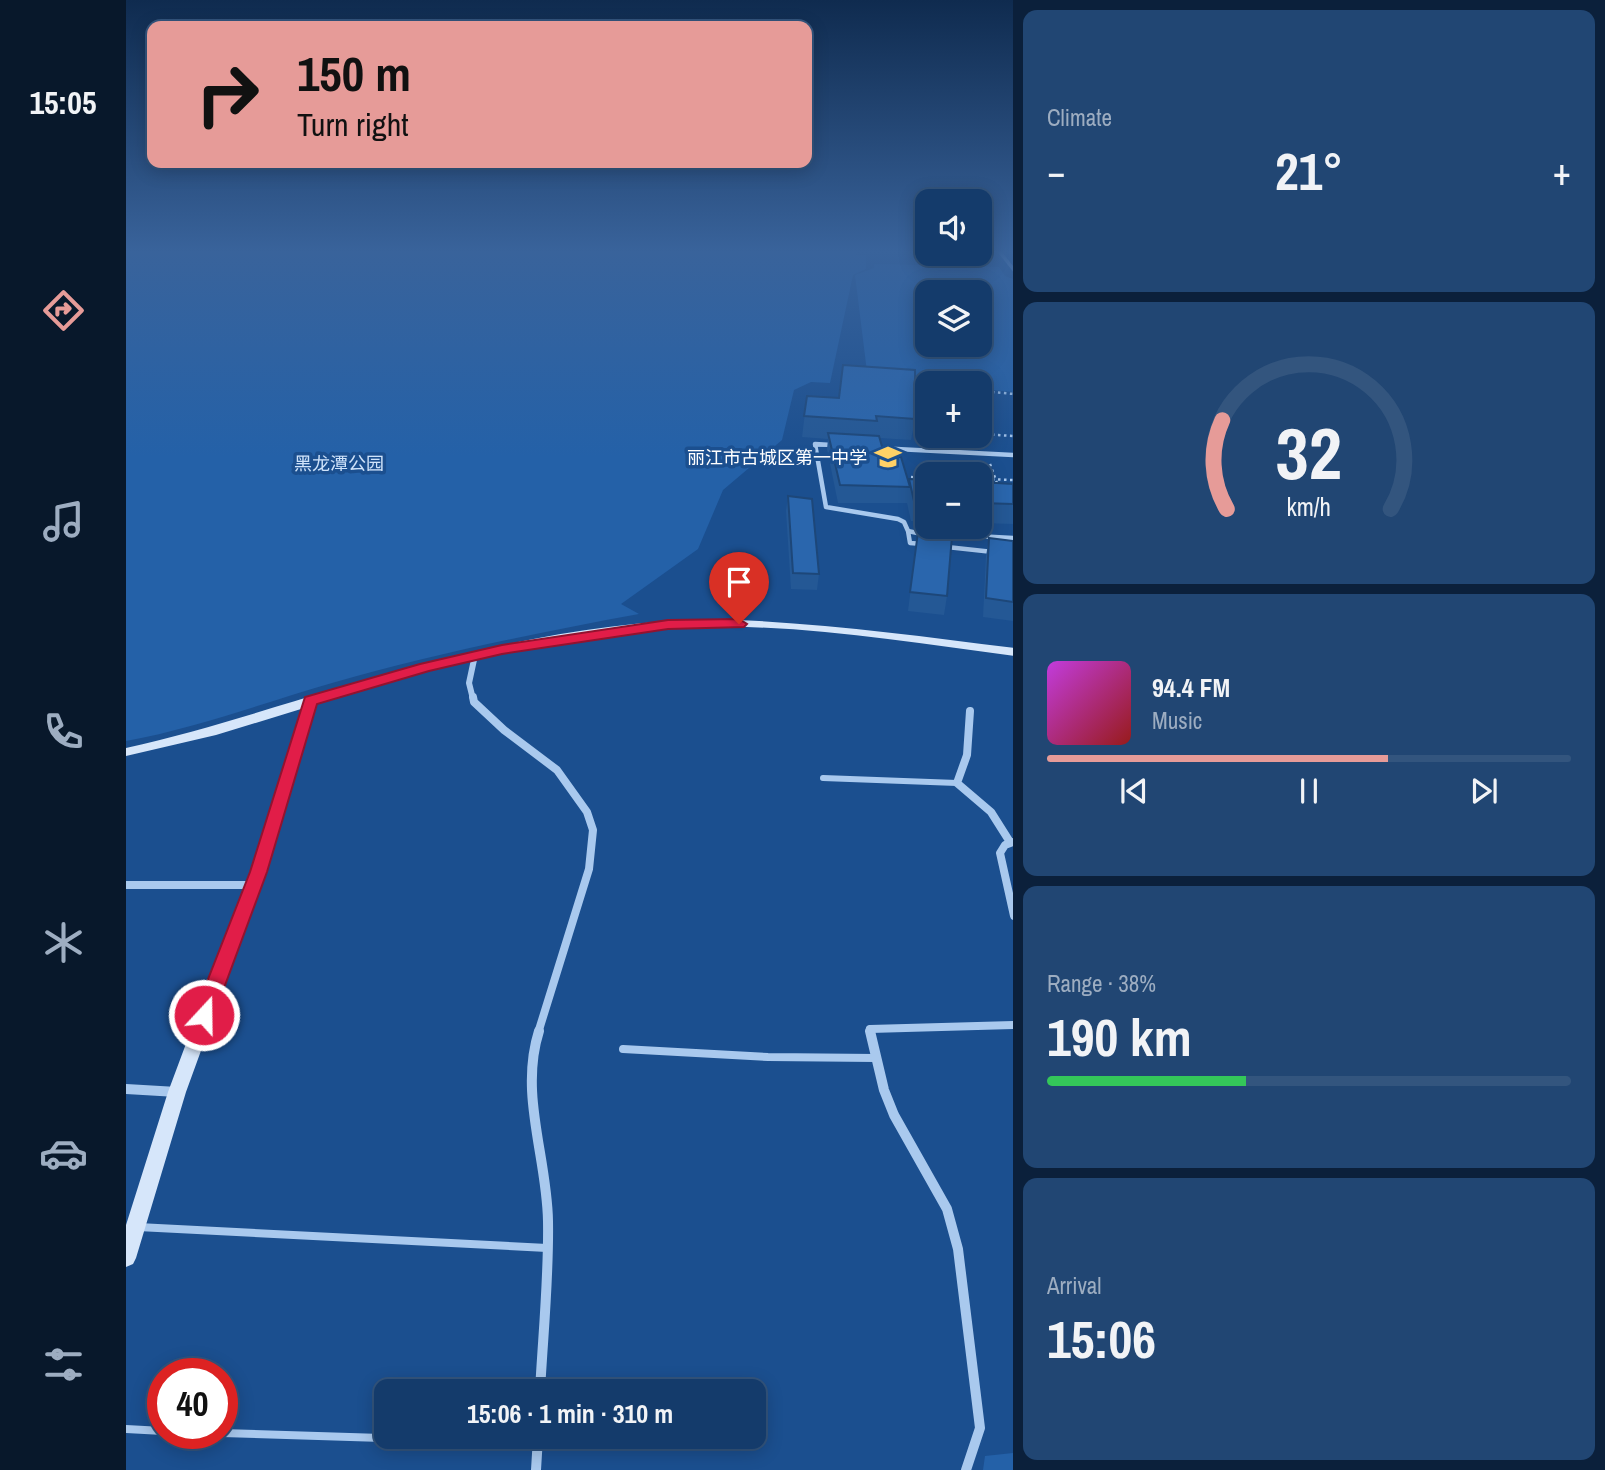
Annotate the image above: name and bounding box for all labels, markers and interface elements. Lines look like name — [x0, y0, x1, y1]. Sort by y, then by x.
text: 150 m — [297, 40, 411, 106]
icon: right — [182, 49, 273, 140]
text: 15:05 — [29, 81, 97, 124]
text: Climate — [1047, 102, 1112, 133]
text: Turn right — [297, 103, 409, 146]
text: 21° — [1275, 136, 1343, 206]
text: − — [1047, 146, 1065, 197]
text: + — [1553, 146, 1571, 197]
map controls — [915, 189, 992, 539]
button: sound — [915, 189, 992, 266]
button: layers — [915, 280, 992, 357]
icon: directions — [39, 286, 88, 335]
button: + — [915, 371, 992, 448]
text: 32 — [1276, 404, 1342, 502]
school or university icon: 丽江市古城区第一中学 — [873, 442, 903, 472]
place label: 丽江市古城区第一中学 — [687, 445, 867, 470]
park label: 黑龙潭公园 — [294, 451, 384, 476]
button: − — [915, 462, 992, 539]
text: km/h — [1287, 490, 1331, 524]
icon: music — [39, 497, 88, 546]
pin — [709, 552, 769, 624]
icon: arrive — [720, 563, 758, 601]
text: 94.4 FM — [1152, 670, 1230, 705]
text: Music — [1152, 705, 1202, 736]
icon: phone — [39, 707, 88, 756]
icon: previous — [1115, 772, 1153, 810]
icon: pause — [1290, 772, 1328, 810]
icon: next — [1465, 772, 1503, 810]
icon: climate — [39, 918, 88, 967]
text: Range · 38% — [1047, 968, 1156, 999]
position arrow — [167, 978, 241, 1052]
text: 190 km — [1047, 1002, 1192, 1072]
icon: car — [39, 1129, 88, 1178]
text: Arrival — [1047, 1270, 1102, 1301]
text: 15:06 — [1047, 1304, 1156, 1374]
icon: filters — [39, 1340, 88, 1389]
speed limit sign: 40 — [147, 1358, 238, 1449]
text: 15:06 · 1 min · 310 m — [467, 1396, 673, 1431]

